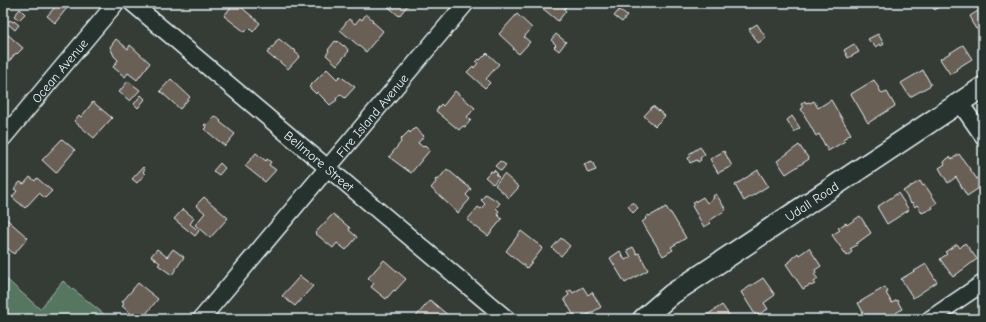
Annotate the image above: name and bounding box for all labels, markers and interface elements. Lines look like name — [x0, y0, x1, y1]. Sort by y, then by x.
street label: Ocean Avenue — [29, 35, 91, 106]
street label: Fire Island Avenue — [333, 70, 412, 160]
street label: Bellmore Street — [281, 128, 358, 196]
street label: Udall Road — [782, 178, 841, 225]

